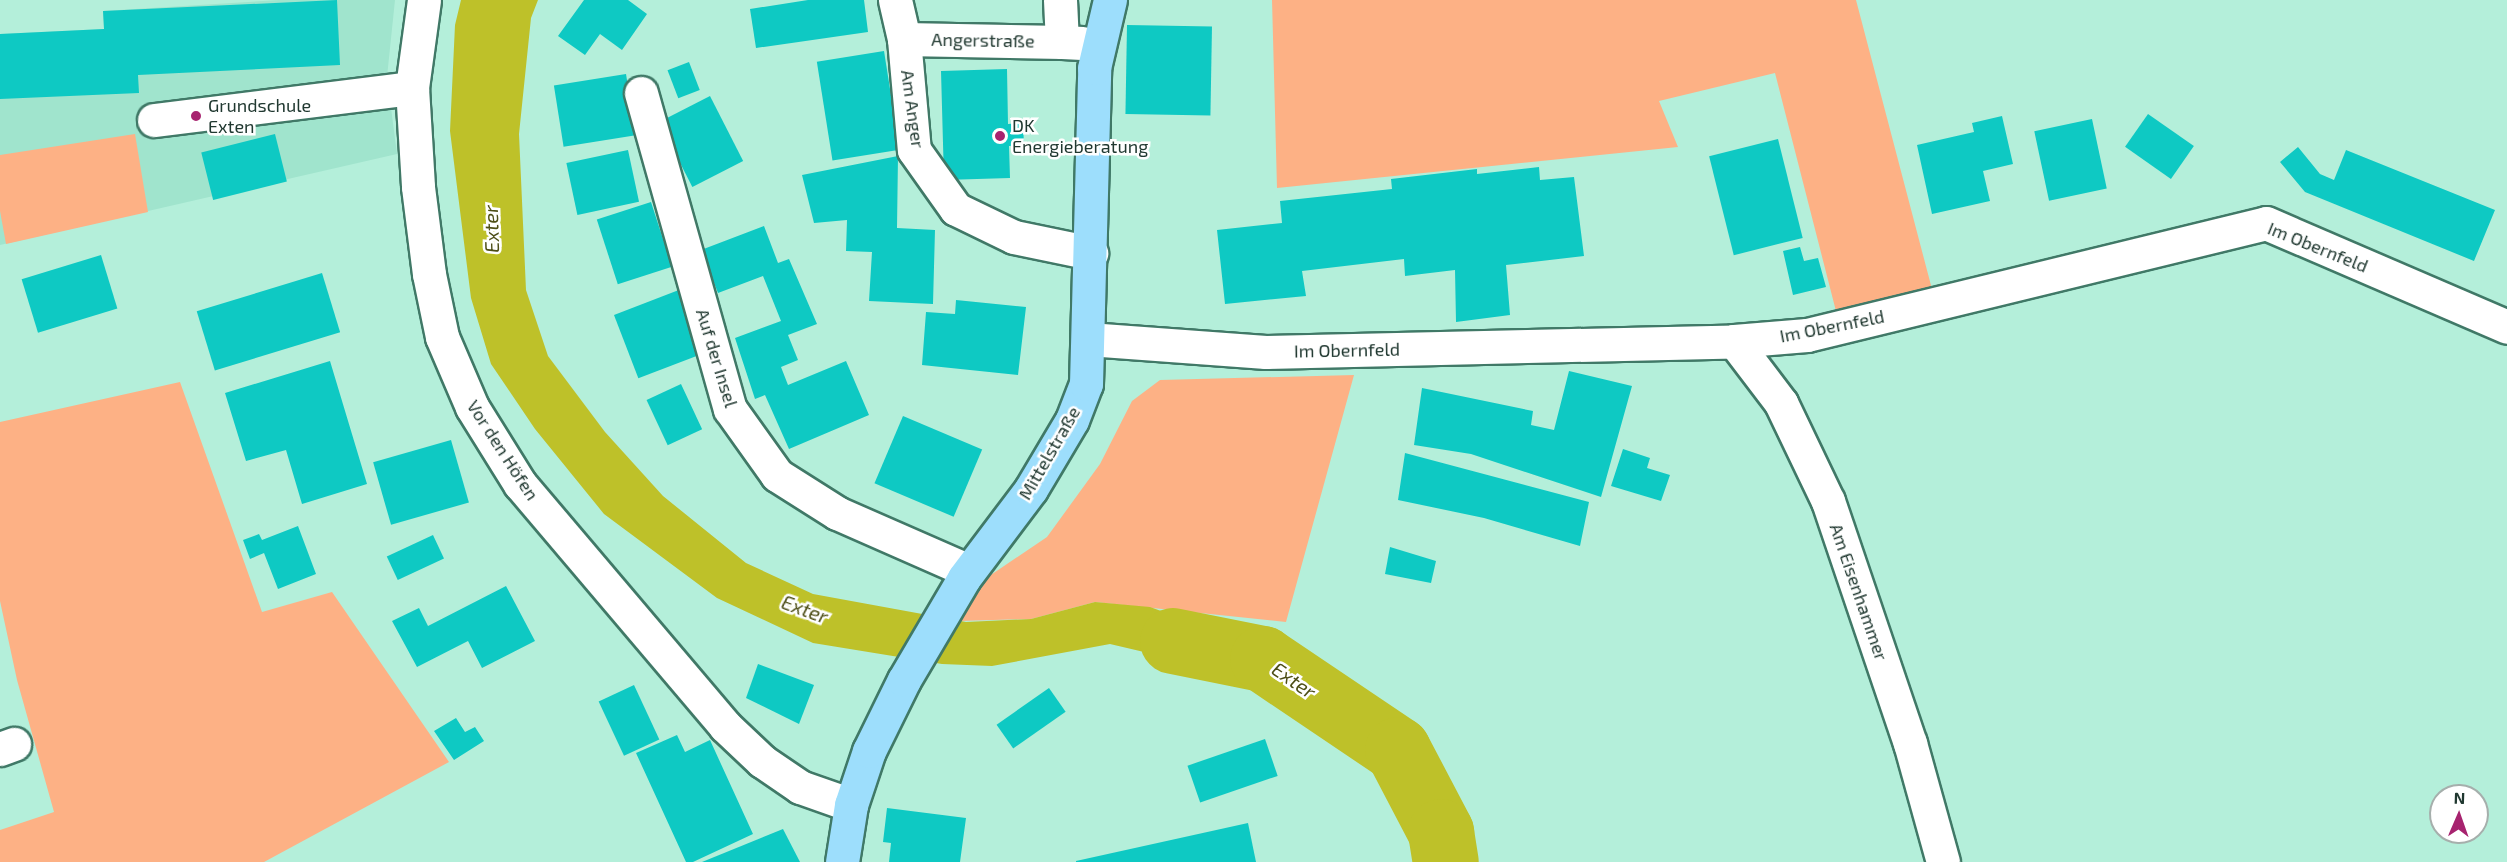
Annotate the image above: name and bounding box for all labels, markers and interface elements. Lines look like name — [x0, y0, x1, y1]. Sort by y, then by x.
street label: Angerstraße — [931, 28, 1035, 52]
street label: Am Anger — [897, 68, 929, 150]
place label: Grundschule Exten — [208, 95, 311, 138]
marker: Grundschule Exten — [189, 109, 203, 123]
place label: DK Energieberatung — [1012, 115, 1148, 158]
marker: DK Energieberatung — [993, 129, 1007, 143]
water label: Exter — [478, 205, 504, 253]
street label: Im Obernfeld — [2265, 217, 2371, 277]
street label: Im Obernfeld — [1778, 305, 1886, 347]
street label: Auf der Insel — [692, 306, 742, 410]
street label: Im Obernfeld — [1294, 338, 1400, 362]
street label: Vor den Höfen — [463, 396, 543, 504]
street label: Mittelstraße — [1014, 403, 1084, 503]
street label: Am Eisenhammer — [1825, 521, 1893, 663]
water label: Exter — [778, 590, 832, 628]
water label: Exter — [1267, 657, 1321, 703]
north arrow — [2429, 784, 2489, 844]
text: N — [2453, 788, 2466, 807]

